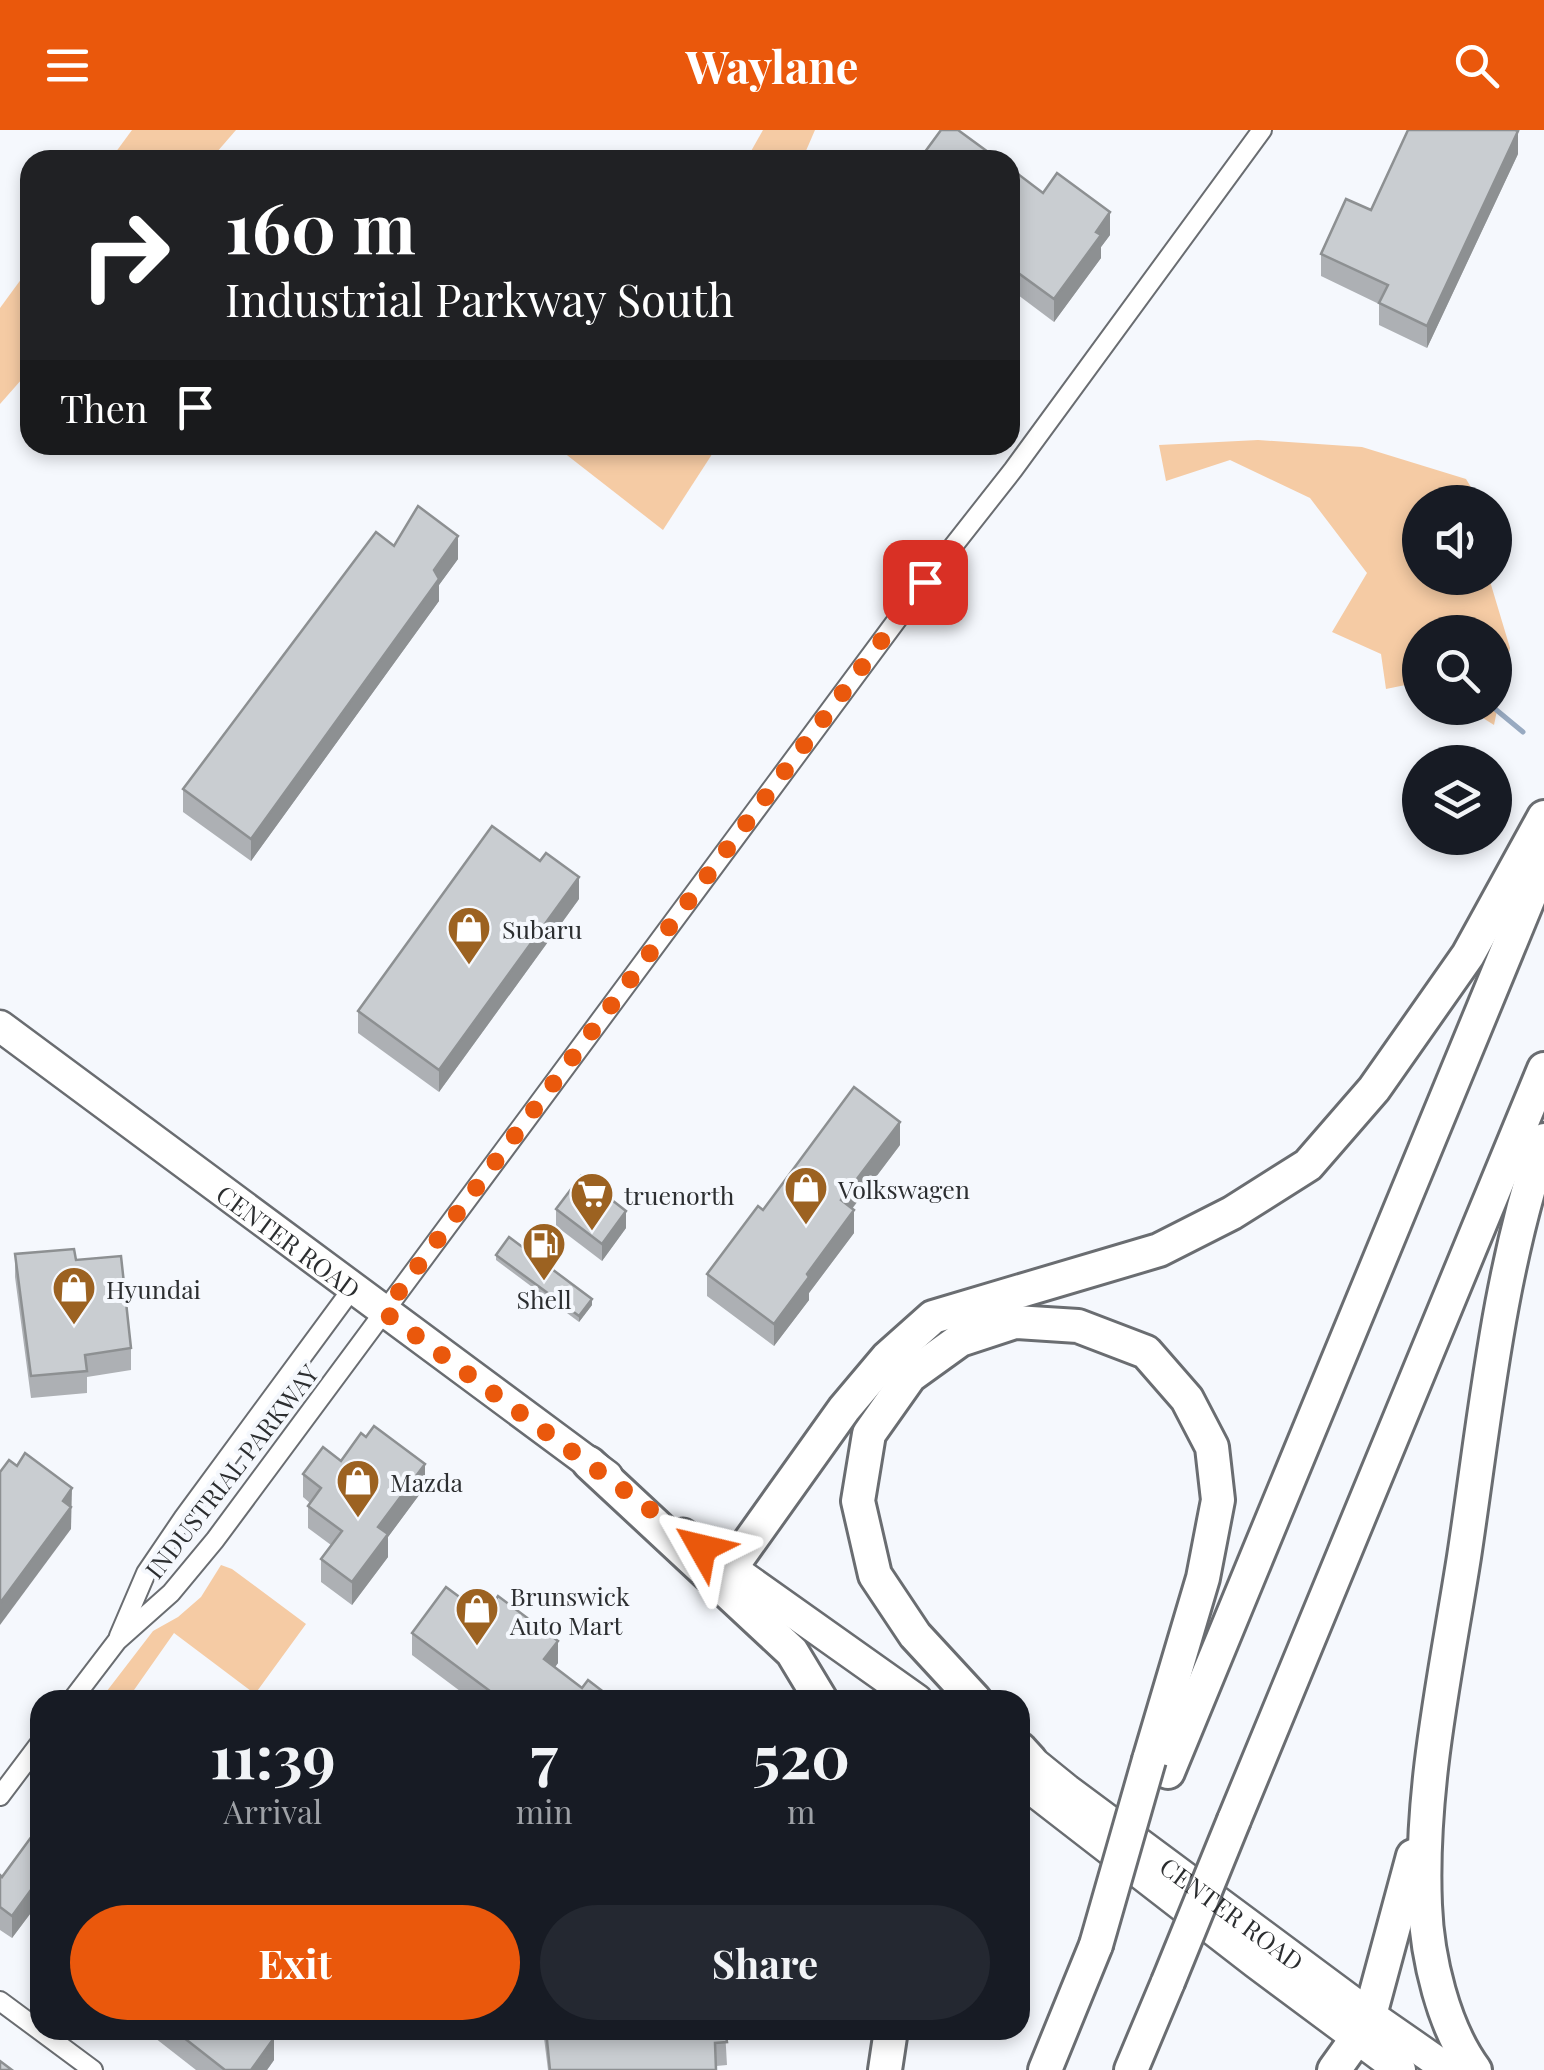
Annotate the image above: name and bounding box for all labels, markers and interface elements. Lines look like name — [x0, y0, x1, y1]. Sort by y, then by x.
text: Waylane — [685, 35, 859, 95]
icon: menu — [40, 38, 95, 93]
icon: search — [1449, 38, 1504, 93]
text: 160 m — [225, 178, 416, 272]
icon: right — [60, 190, 190, 320]
text: Industrial Parkway South — [225, 268, 734, 328]
icon: arrive — [168, 380, 223, 435]
text: Then — [60, 382, 148, 433]
map controls — [1402, 485, 1512, 855]
button: sound — [1402, 485, 1512, 595]
pin — [883, 540, 968, 625]
icon: arrive — [898, 555, 953, 610]
button: search — [1402, 615, 1512, 725]
button: layers — [1402, 745, 1512, 855]
shop icon: Subaru — [446, 905, 492, 966]
place label: Subaru — [502, 912, 582, 945]
shop icon: Volkswagen — [783, 1165, 829, 1226]
supermarket icon: truenorth — [569, 1171, 615, 1232]
place label: Volkswagen — [837, 1172, 970, 1205]
street label: CENTER ROAD — [211, 1176, 368, 1304]
place label: truenorth — [624, 1178, 735, 1211]
fuel station icon: Shell — [521, 1221, 567, 1282]
shop icon: Hyundai — [51, 1265, 97, 1326]
place label: Hyundai — [106, 1272, 201, 1305]
place label: Shell — [516, 1282, 572, 1315]
street label: INDUSTRIAL PARKWAY — [137, 1357, 325, 1585]
shop icon: Mazda — [335, 1458, 381, 1519]
place label: Mazda — [390, 1465, 464, 1498]
position arrow — [650, 1496, 754, 1600]
place label: Brunswick Auto Mart — [509, 1579, 630, 1641]
shop icon: Brunswick Auto Mart — [454, 1586, 500, 1647]
text: 11:39 — [210, 1714, 336, 1794]
text: 7 — [530, 1714, 558, 1794]
text: 520 — [752, 1714, 850, 1794]
text: Arrival — [224, 1789, 322, 1832]
text: min — [516, 1789, 573, 1832]
text: m — [787, 1789, 815, 1832]
street label: CENTER ROAD — [1154, 1849, 1311, 1977]
button: Exit — [70, 1905, 520, 2020]
button: Share — [540, 1905, 990, 2020]

